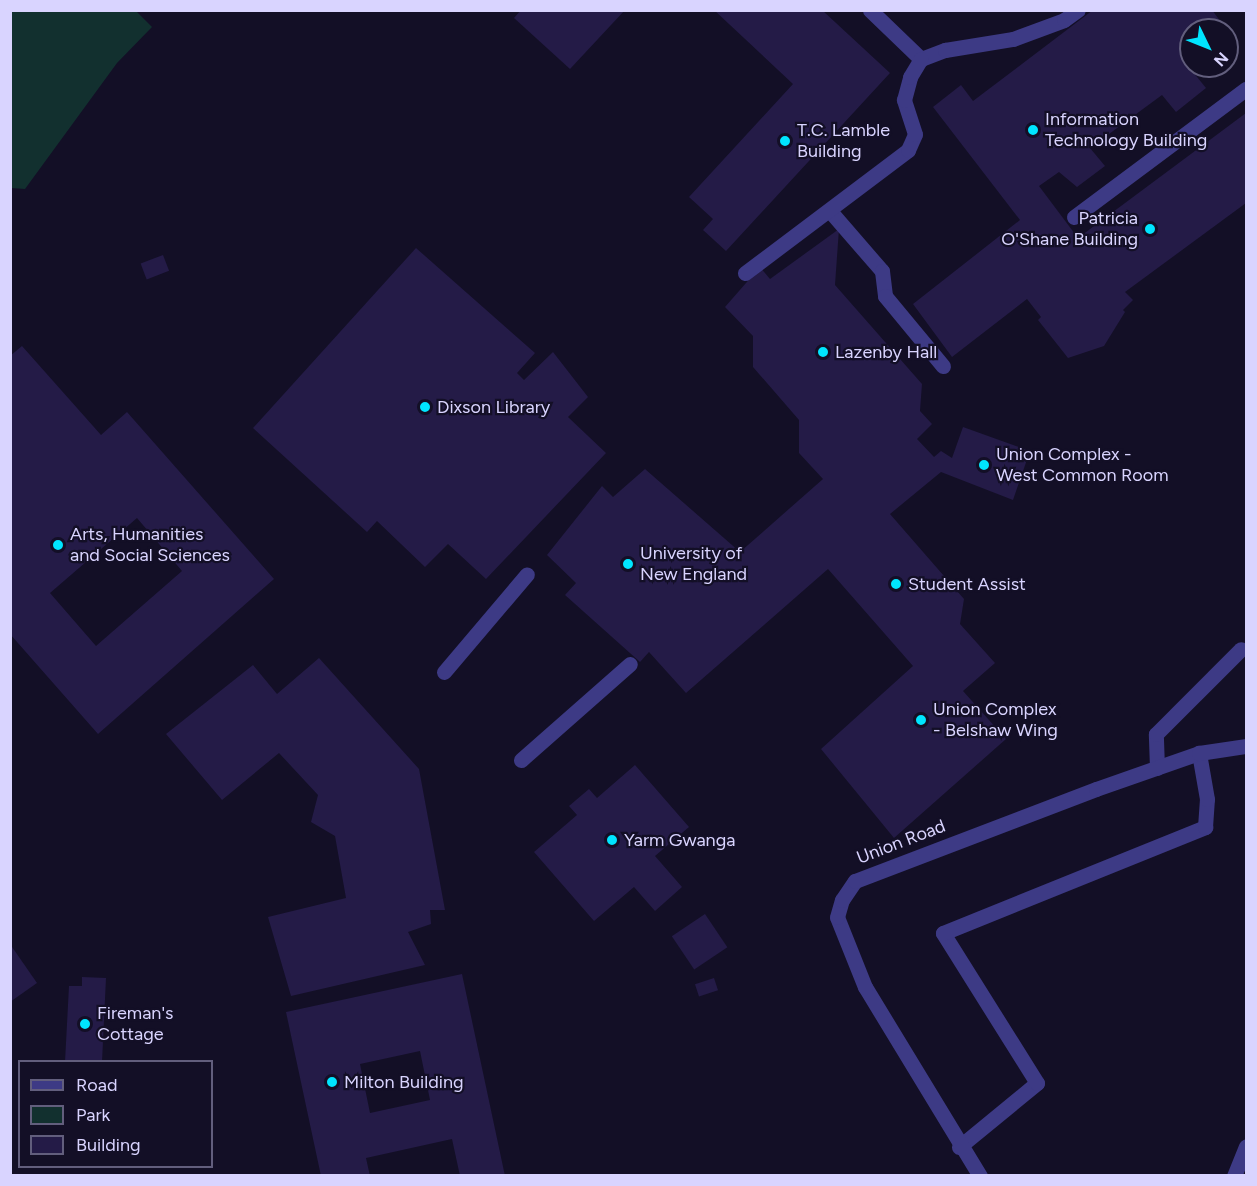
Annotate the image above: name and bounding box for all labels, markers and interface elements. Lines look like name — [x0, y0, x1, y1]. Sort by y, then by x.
north arrow — [1179, 18, 1239, 78]
text: N — [1210, 48, 1232, 70]
place label: Information Technology Building — [1045, 109, 1207, 152]
place label: T.C. Lamble Building — [797, 120, 890, 162]
marker: Information Technology Building — [1026, 123, 1040, 137]
marker: T.C. Lamble Building — [778, 134, 792, 148]
place label: Patricia O'Shane Building — [1001, 208, 1138, 250]
marker: Patricia O'Shane Building — [1143, 222, 1157, 236]
place label: Lazenby Hall — [835, 341, 937, 363]
marker: Lazenby Hall — [816, 345, 830, 359]
place label: Dixson Library — [437, 396, 550, 418]
marker: Dixson Library — [418, 400, 432, 414]
place label: Union Complex - West Common Room — [996, 444, 1168, 486]
marker: Union Complex - West Common Room — [977, 458, 991, 472]
place label: Arts, Humanities and Social Sciences — [70, 524, 230, 566]
marker: Arts, Humanities and Social Sciences — [51, 538, 65, 552]
place label: University of New England — [640, 543, 747, 586]
marker: University of New England — [621, 557, 635, 571]
place label: Student Assist — [908, 573, 1026, 595]
marker: Student Assist — [889, 577, 903, 591]
place label: Union Complex - Belshaw Wing — [933, 699, 1058, 742]
marker: Union Complex - Belshaw Wing — [914, 713, 928, 727]
street label: Union Road — [854, 815, 948, 869]
place label: Yarm Gwanga — [624, 829, 735, 851]
marker: Yarm Gwanga — [605, 833, 619, 847]
place label: Fireman's Cottage — [97, 1003, 173, 1046]
marker: Fireman's Cottage — [78, 1017, 92, 1031]
legend — [18, 1060, 213, 1168]
place label: Milton Building — [344, 1071, 464, 1093]
text: Road — [76, 1074, 117, 1096]
marker: Milton Building — [325, 1075, 339, 1089]
text: Park — [76, 1104, 110, 1126]
text: Building — [76, 1134, 141, 1156]

